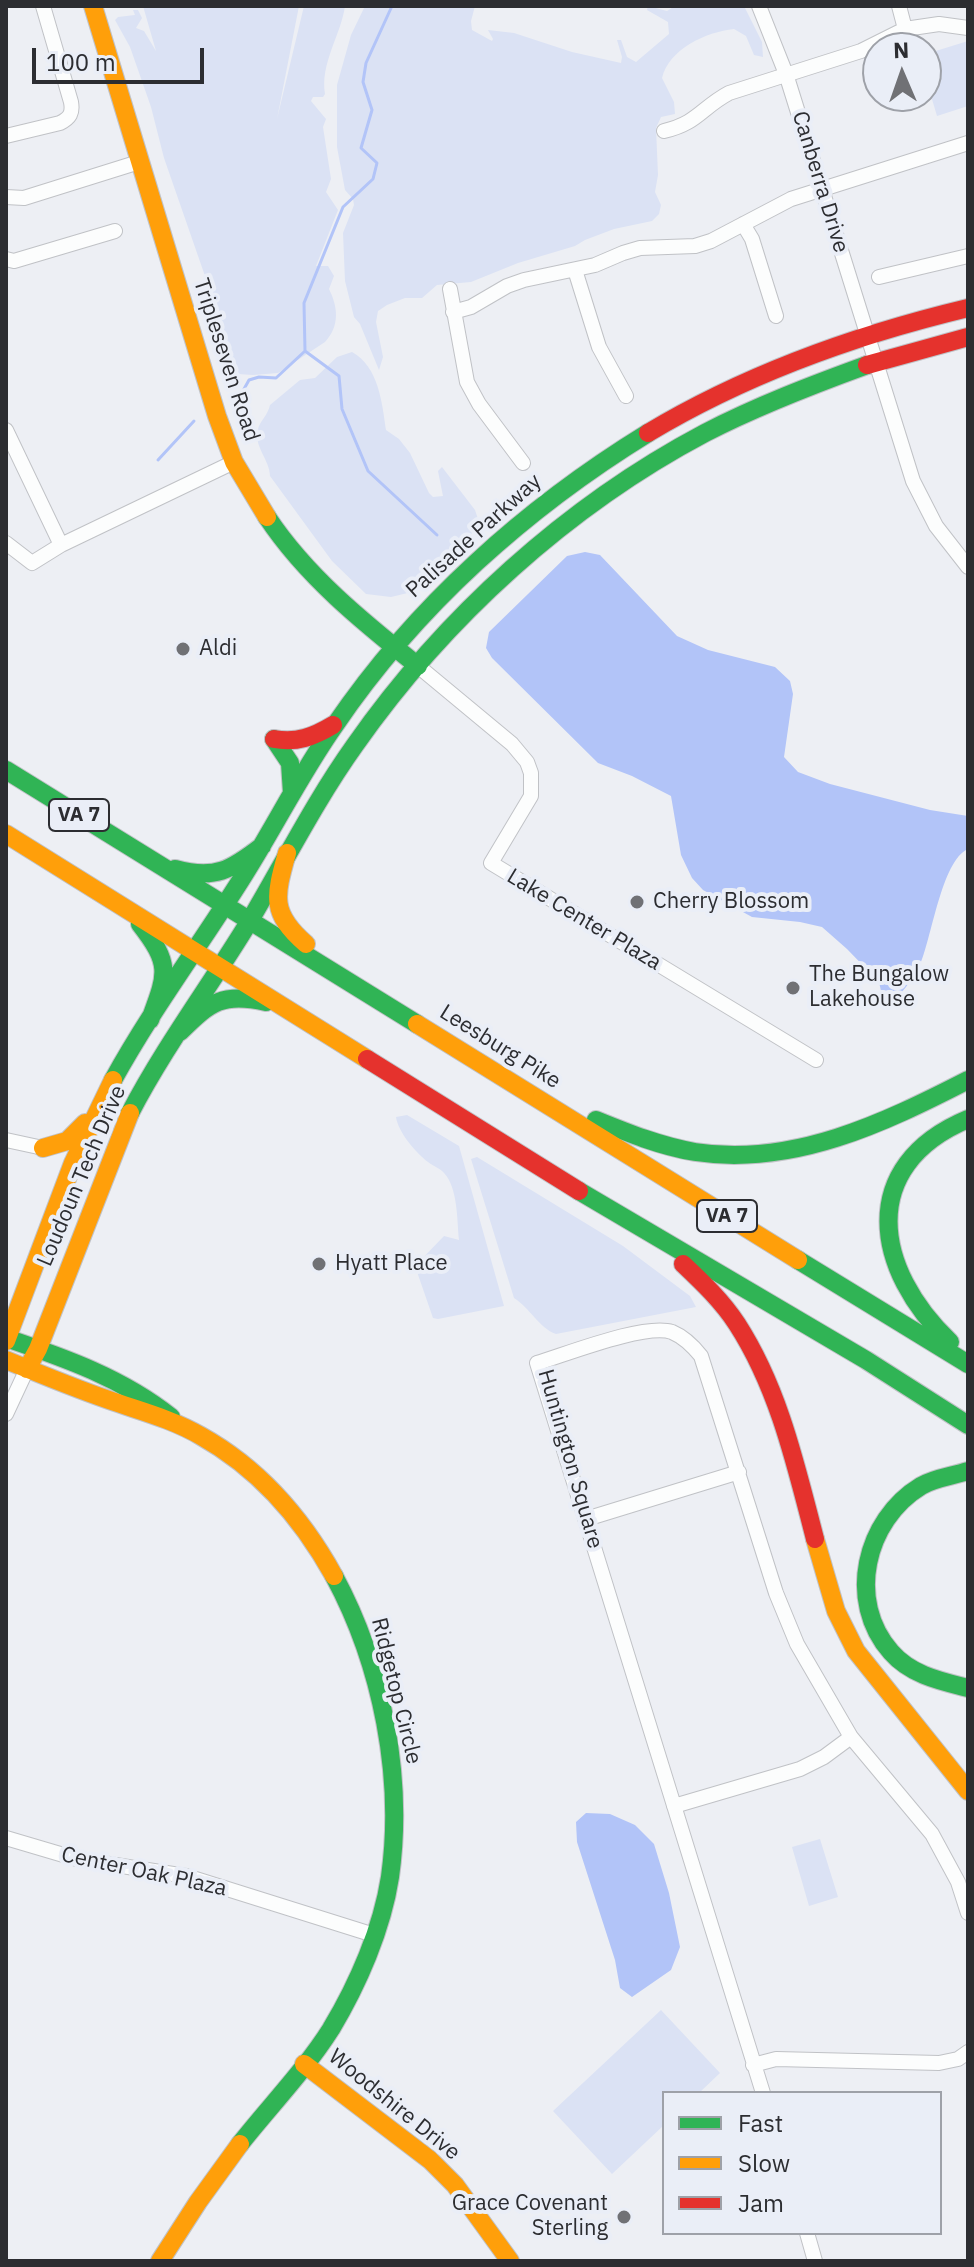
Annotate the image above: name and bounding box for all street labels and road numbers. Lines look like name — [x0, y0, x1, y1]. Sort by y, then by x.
street label: Canberra Drive — [786, 108, 854, 256]
street label: Tripleseven Road — [187, 275, 265, 445]
street label: Palisade Parkway — [401, 468, 547, 604]
road number: VA 7 — [49, 799, 109, 831]
street label: Lake Center Plaza — [502, 863, 666, 977]
street label: Leesburg Pike — [435, 999, 565, 1095]
street label: Loudoun Tech Drive — [32, 1082, 132, 1270]
road number: VA 7 — [697, 1200, 757, 1232]
street label: Huntington Square — [532, 1366, 608, 1552]
street label: Ridgetop Circle — [365, 1615, 427, 1767]
street label: Center Oak Plaza — [59, 1842, 229, 1902]
street label: Woodshire Drive — [323, 2044, 465, 2166]

